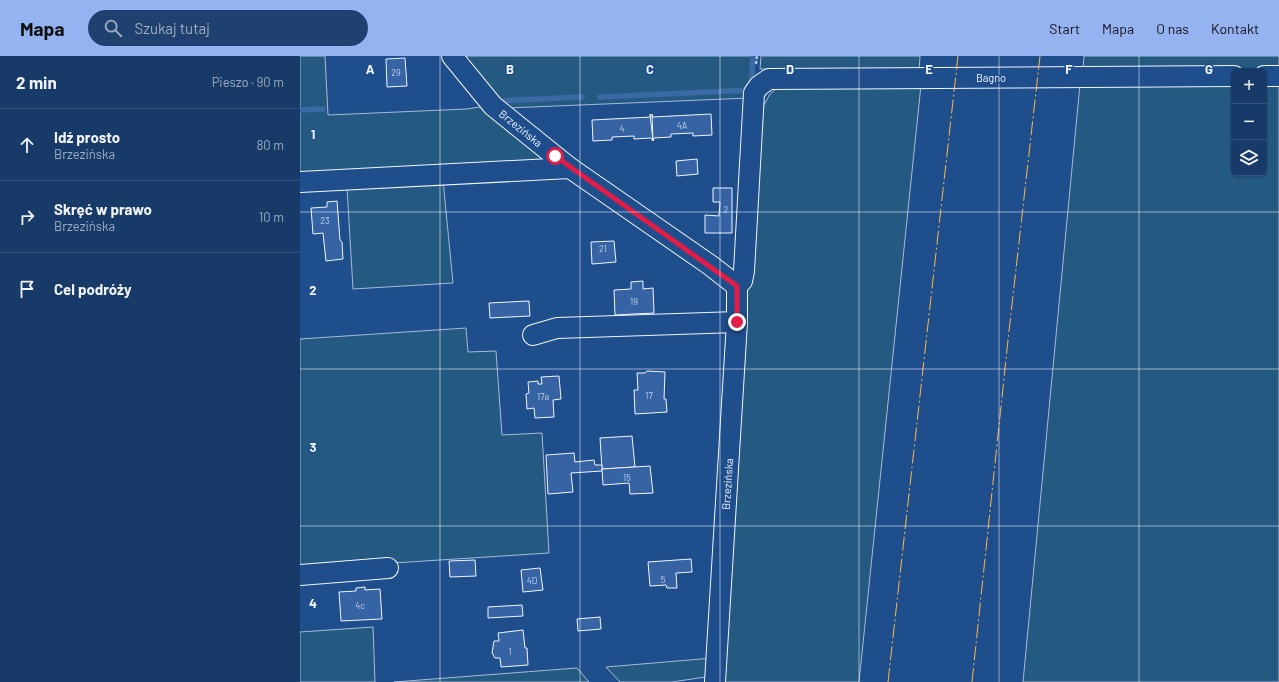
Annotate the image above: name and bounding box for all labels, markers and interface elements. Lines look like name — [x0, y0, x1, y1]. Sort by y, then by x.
search box — [88, 10, 368, 46]
text: Mapa — [20, 17, 64, 40]
icon: search — [102, 17, 124, 39]
text: Szukaj tutaj — [134, 19, 210, 37]
text: Start — [1049, 20, 1080, 37]
text: Mapa — [1102, 20, 1134, 37]
text: O nas — [1156, 20, 1189, 37]
text: Kontakt — [1211, 20, 1259, 37]
text: A — [366, 61, 375, 77]
text: B — [506, 61, 514, 77]
text: C — [646, 61, 654, 77]
text: D — [786, 61, 794, 77]
text: E — [925, 61, 933, 77]
text: F — [1065, 61, 1073, 77]
text: G — [1205, 61, 1213, 77]
house number: 29 — [391, 67, 401, 78]
map controls — [1231, 68, 1267, 176]
button: + — [1231, 68, 1267, 104]
street label: Bagno — [976, 71, 1006, 84]
text: 2 min — [16, 72, 57, 92]
text: Pieszo · 90 m — [212, 74, 284, 90]
button: − — [1231, 104, 1267, 140]
street label: Brzezińska — [497, 107, 545, 149]
house number: 4A — [677, 120, 688, 131]
house number: 4 — [620, 123, 625, 134]
text: 1 — [311, 126, 315, 142]
text: Idź prosto — [54, 128, 120, 146]
icon: ahead — [16, 134, 38, 156]
text: 80 m — [257, 137, 284, 153]
button: layers — [1231, 140, 1267, 176]
text: Brzezińska — [54, 146, 115, 162]
route start — [546, 147, 564, 165]
text: Skręć w prawo — [54, 200, 152, 218]
house number: 2 — [724, 204, 729, 215]
icon: right — [16, 206, 38, 228]
text: 10 m — [259, 209, 284, 225]
house number: 23 — [320, 215, 330, 226]
text: Brzezińska — [54, 218, 115, 234]
house number: 21 — [599, 243, 607, 254]
icon: arrive — [16, 278, 38, 300]
text: Cel podróży — [54, 280, 132, 298]
text: 2 — [309, 282, 317, 298]
house number: 19 — [630, 296, 638, 307]
route end — [728, 313, 746, 331]
house number: 17 — [645, 390, 653, 401]
house number: 17a — [537, 391, 549, 402]
text: 3 — [309, 439, 317, 455]
street label: Brzezińska — [719, 458, 735, 510]
house number: 15 — [623, 472, 631, 483]
house number: 5 — [661, 574, 666, 585]
house number: 4D — [527, 575, 537, 586]
text: 4 — [309, 595, 317, 611]
house number: 4c — [355, 600, 365, 611]
house number: 1 — [508, 646, 512, 657]

